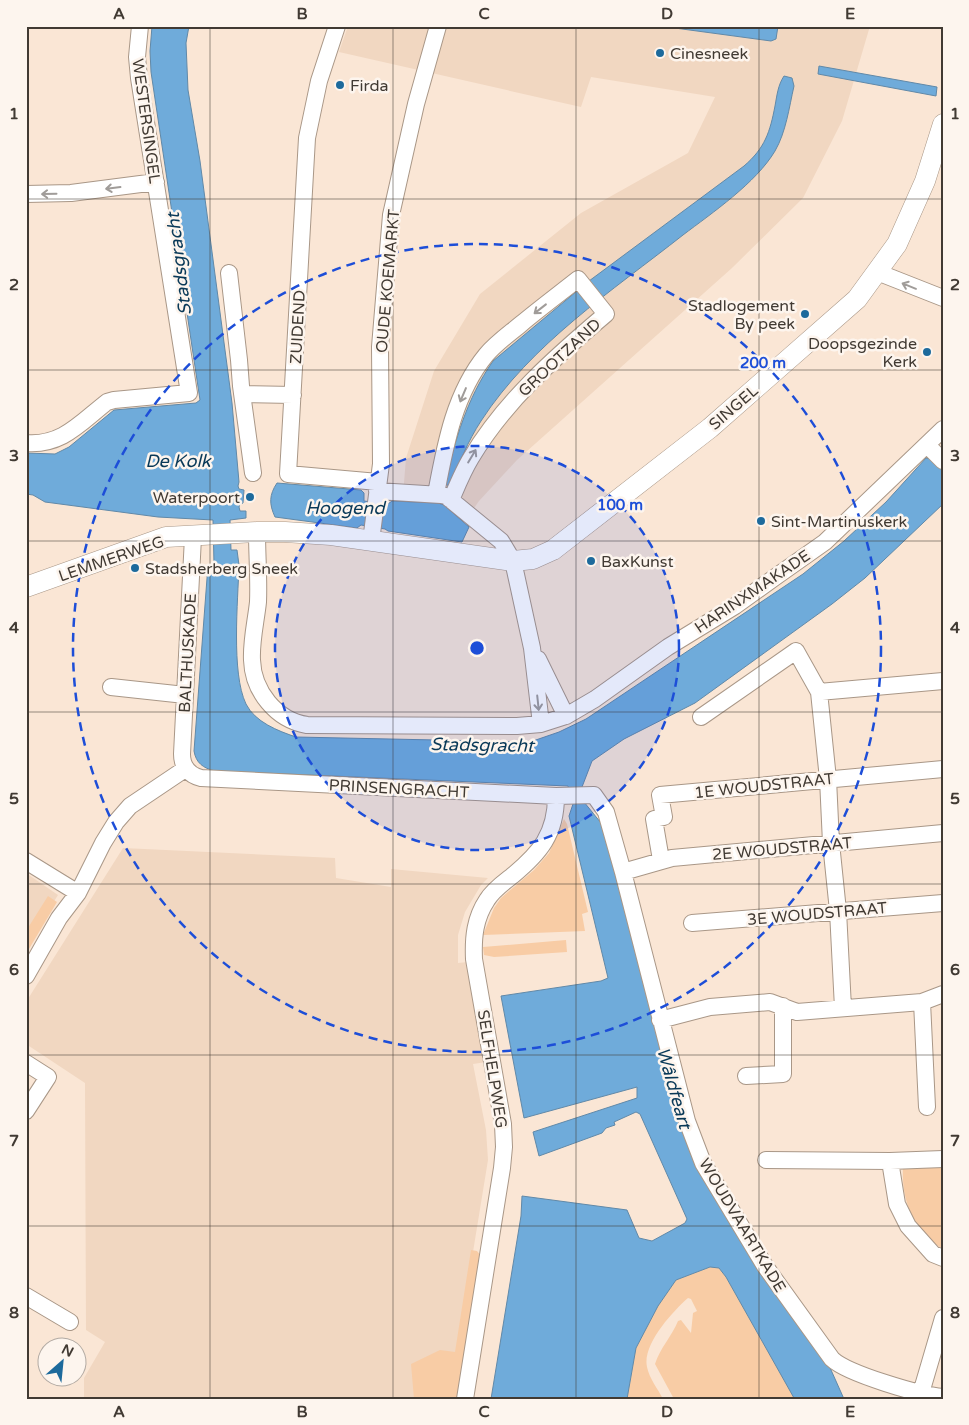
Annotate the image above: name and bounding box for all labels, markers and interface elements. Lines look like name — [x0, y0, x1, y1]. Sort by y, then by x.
text: A — [113, 4, 125, 24]
text: B — [296, 4, 308, 24]
text: C — [478, 4, 490, 24]
text: D — [661, 4, 673, 24]
text: E — [845, 4, 855, 24]
place label: Cinesneek — [670, 44, 748, 64]
marker: Cinesneek — [654, 47, 666, 59]
street label: WESTERSINGEL — [127, 57, 165, 185]
place label: Firda — [350, 76, 389, 96]
marker: Firda — [334, 79, 346, 91]
text: 1 — [9, 104, 19, 124]
text: 1 — [950, 104, 960, 124]
one-way arrow — [106, 183, 122, 193]
one-way arrow — [41, 189, 57, 198]
street label: OUDE KOEMARKT — [372, 208, 404, 354]
water label: Stadsgracht — [162, 209, 196, 317]
text: 2 — [9, 275, 19, 295]
text: 2 — [950, 275, 960, 295]
one-way arrow — [902, 281, 917, 290]
street label: ZUIDEND — [286, 290, 310, 365]
place label: Stadlogement By peek — [688, 296, 795, 334]
one-way arrow — [533, 303, 546, 314]
marker: Stadlogement By peek — [799, 308, 811, 320]
street label: GROOTZAND — [514, 314, 605, 401]
place label: Doopsgezinde Kerk — [808, 334, 917, 372]
marker: Doopsgezinde Kerk — [921, 346, 933, 358]
text: 200 m — [740, 354, 786, 372]
street label: SINGEL — [705, 381, 762, 435]
one-way arrow — [457, 387, 467, 402]
text: 3 — [9, 446, 19, 466]
text: 3 — [950, 446, 960, 466]
one-way arrow — [468, 449, 478, 463]
water label: De Kolk — [145, 450, 212, 472]
place label: Waterpoort — [153, 488, 240, 508]
marker: Waterpoort — [244, 491, 256, 503]
text: 100 m — [597, 496, 643, 514]
water label: Hoogend — [305, 497, 387, 519]
place label: Sint-Martinuskerk — [771, 512, 907, 532]
marker: Sint-Martinuskerk — [755, 515, 767, 527]
street label: LEMMERWEG — [56, 532, 167, 586]
street label: HARINXMAKADE — [691, 546, 814, 638]
place label: BaxKunst — [601, 552, 674, 572]
marker: BaxKunst — [585, 555, 597, 567]
place label: Stadsherberg Sneek — [145, 559, 298, 579]
marker: Stadsherberg Sneek — [129, 562, 141, 574]
street label: BALTHUSKADE — [175, 593, 201, 713]
text: 4 — [9, 618, 19, 638]
text: 4 — [950, 618, 960, 638]
centre of rings — [468, 639, 486, 657]
one-way arrow — [533, 695, 543, 711]
water label: Stadsgracht — [430, 733, 536, 757]
street label: 1E WOUDSTRAAT — [693, 769, 835, 803]
street label: PRINSENGRACHT — [328, 775, 470, 803]
text: 5 — [9, 789, 19, 809]
text: 5 — [950, 789, 960, 809]
street label: 2E WOUDSTRAAT — [711, 833, 853, 865]
street label: 3E WOUDSTRAAT — [746, 898, 888, 930]
text: 6 — [9, 960, 19, 980]
text: 6 — [950, 960, 960, 980]
street label: SELFHELPWEG — [473, 1009, 511, 1130]
water label: Wâldfeart — [652, 1045, 697, 1133]
text: 7 — [9, 1131, 19, 1151]
text: 7 — [950, 1131, 960, 1151]
street label: WOUDVAARTKADE — [694, 1155, 790, 1296]
text: 8 — [9, 1303, 19, 1323]
text: 8 — [950, 1303, 960, 1323]
north arrow — [38, 1338, 88, 1388]
text: N — [59, 1341, 77, 1361]
text: A — [113, 1402, 125, 1422]
text: B — [296, 1402, 308, 1422]
text: C — [478, 1402, 490, 1422]
text: D — [661, 1402, 673, 1422]
text: E — [845, 1402, 855, 1422]

